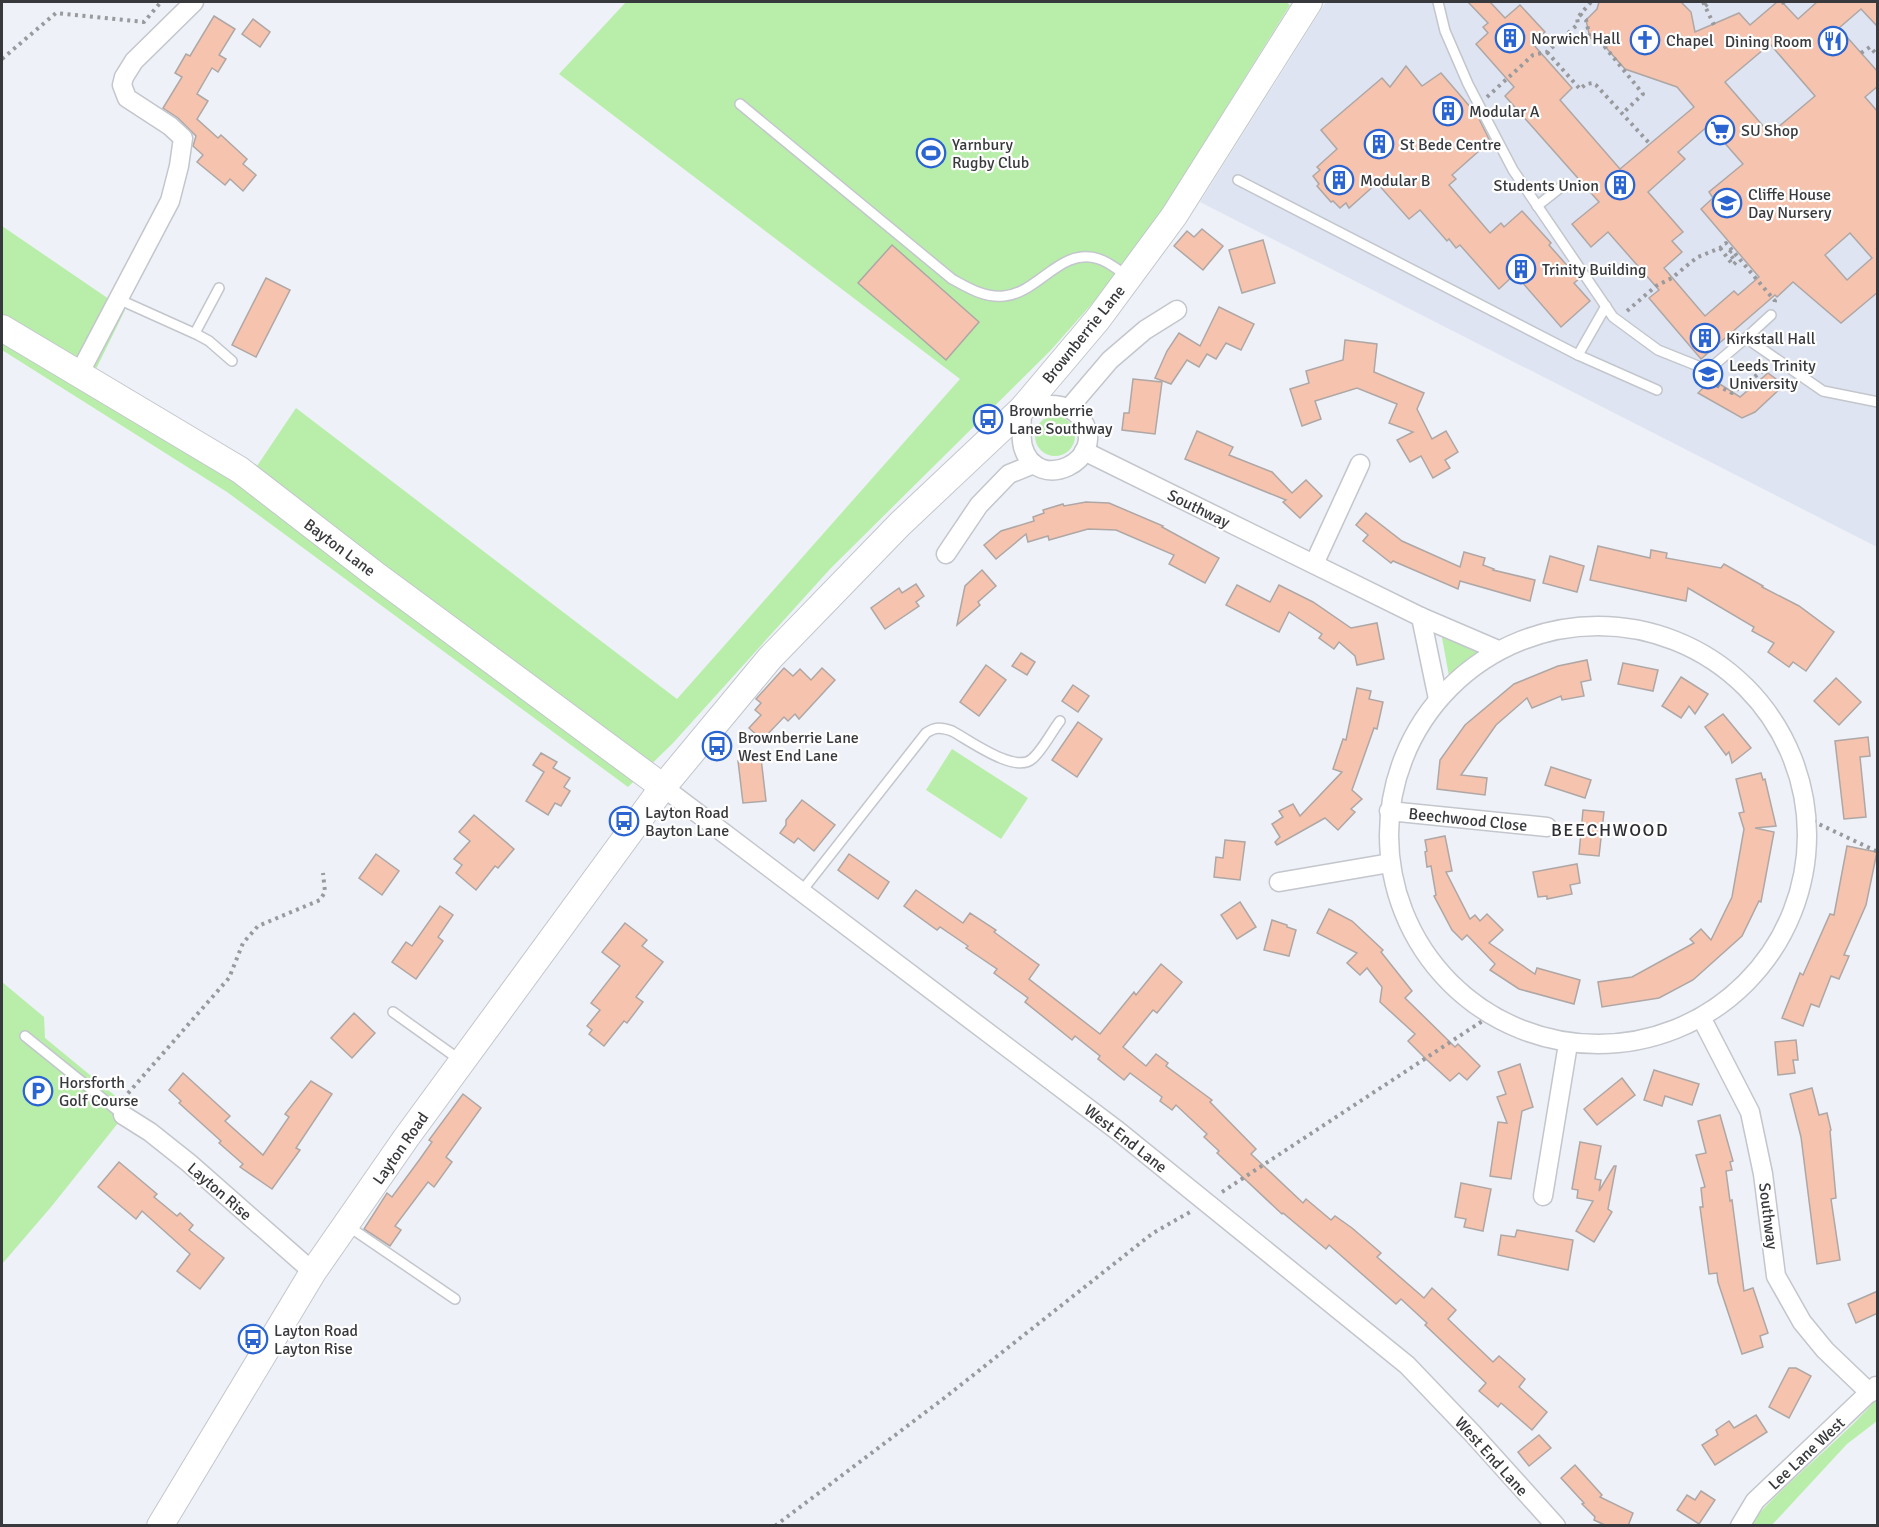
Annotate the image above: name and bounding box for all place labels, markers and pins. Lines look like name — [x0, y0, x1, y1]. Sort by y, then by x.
building icon: Norwich Hall — [1494, 22, 1526, 54]
church icon: Chapel — [1629, 24, 1661, 56]
restaurant icon: Dining Room — [1817, 25, 1849, 57]
place label: Norwich Hall — [1531, 29, 1621, 49]
place label: Chapel — [1666, 31, 1714, 51]
place label: Dining Room — [1725, 32, 1812, 52]
building icon: Modular A — [1432, 95, 1464, 127]
place label: Modular A — [1469, 102, 1540, 122]
supermarket icon: SU Shop — [1704, 114, 1736, 146]
place label: SU Shop — [1741, 121, 1799, 141]
building icon: St Bede Centre — [1363, 128, 1395, 160]
place label: Yarnbury Rugby Club — [952, 135, 1029, 173]
place label: St Bede Centre — [1400, 135, 1501, 155]
sports icon: Yarnbury Rugby Club — [915, 137, 947, 169]
building icon: Modular B — [1323, 164, 1355, 196]
building icon: Students Union — [1604, 169, 1636, 201]
place label: Modular B — [1360, 171, 1430, 191]
place label: Students Union — [1494, 176, 1599, 196]
place label: Cliffe House Day Nursery — [1748, 185, 1832, 223]
school or university icon: Cliffe House Day Nursery — [1711, 187, 1743, 219]
building icon: Trinity Building — [1505, 253, 1537, 285]
place label: Trinity Building — [1542, 260, 1647, 280]
building icon: Kirkstall Hall — [1689, 322, 1721, 354]
place label: Kirkstall Hall — [1726, 329, 1816, 349]
place label: Leeds Trinity University — [1729, 356, 1816, 394]
school or university icon: Leeds Trinity University — [1692, 358, 1724, 390]
place label: Brownberrie Lane Southway — [1009, 401, 1113, 439]
bus stop icon: Brownberrie Lane Southway — [972, 403, 1004, 435]
place label: Brownberrie Lane West End Lane — [738, 728, 859, 766]
bus stop icon: Brownberrie Lane West End Lane — [701, 730, 733, 762]
place label: Layton Road Bayton Lane — [645, 803, 729, 841]
bus stop icon: Layton Road Bayton Lane — [608, 805, 640, 837]
place label: Horsforth Golf Course — [59, 1073, 139, 1111]
parking icon: Horsforth Golf Course — [22, 1075, 54, 1107]
place label: Layton Road Layton Rise — [274, 1321, 358, 1359]
bus stop icon: Layton Road Layton Rise — [237, 1323, 269, 1355]

